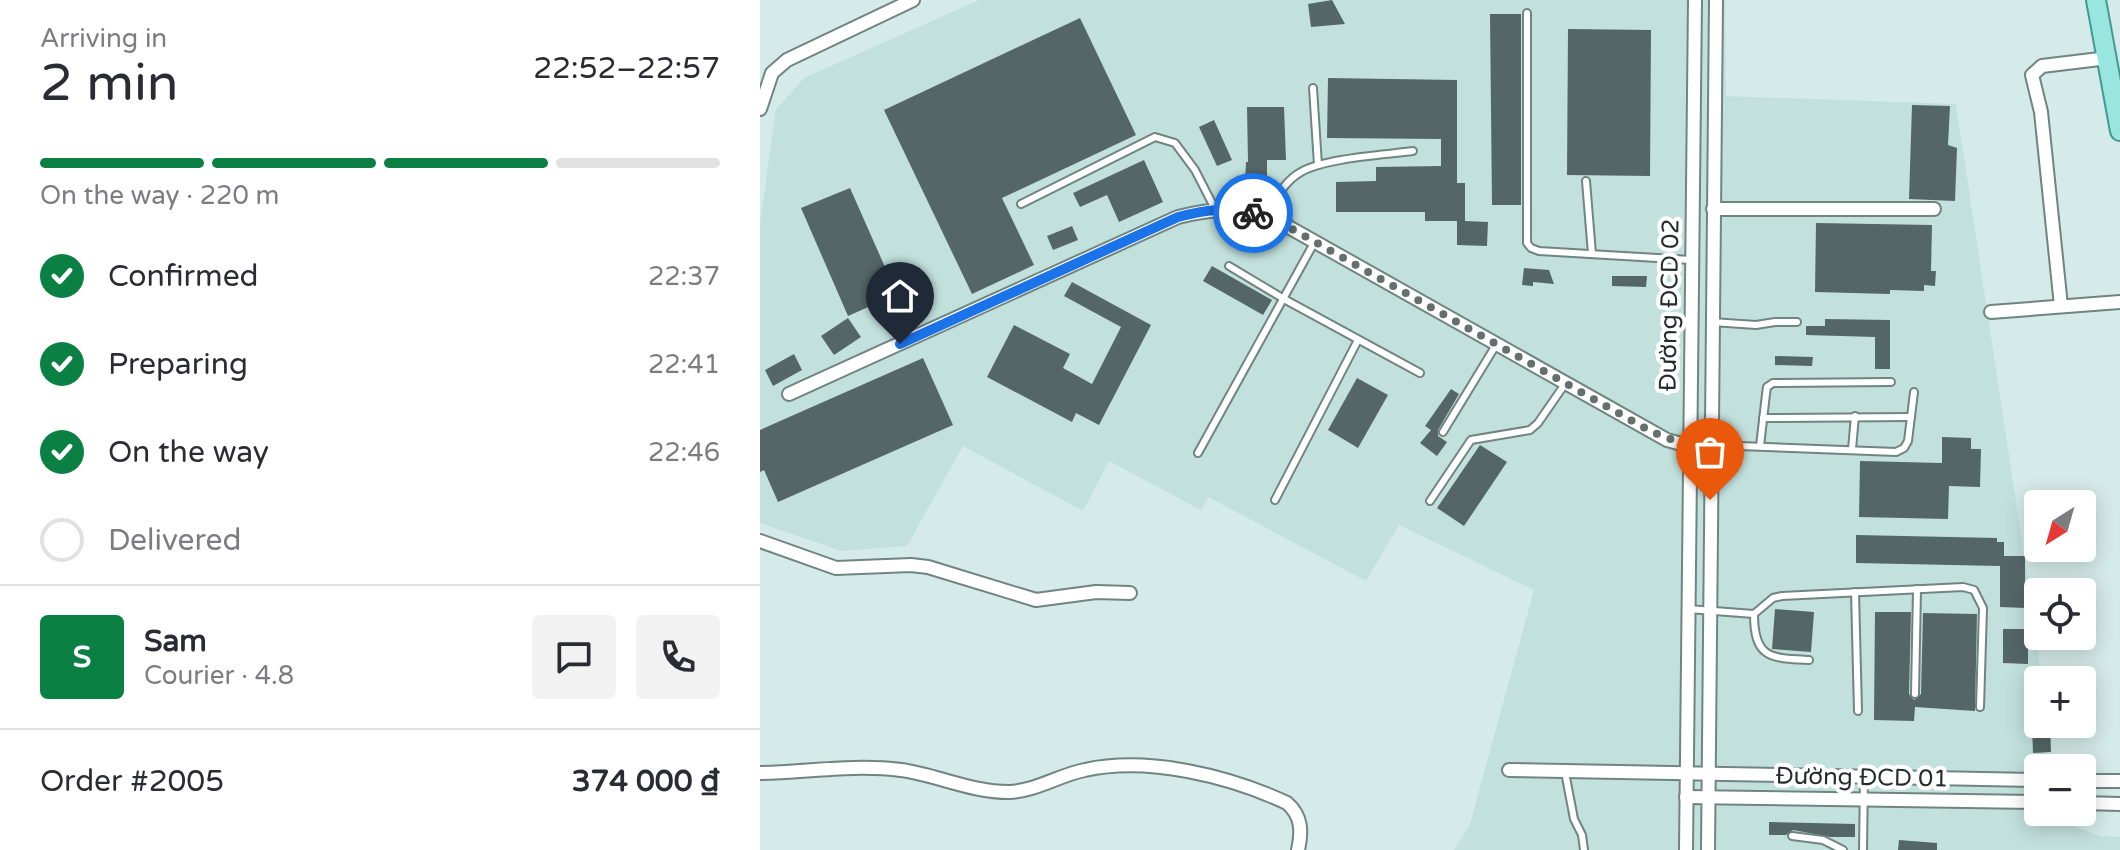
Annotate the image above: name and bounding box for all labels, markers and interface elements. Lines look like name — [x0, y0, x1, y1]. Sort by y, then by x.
text: Arriving in — [40, 23, 167, 54]
text: 22:52–22:57 — [533, 50, 720, 87]
text: 2 min — [40, 52, 179, 115]
courier — [1213, 173, 1293, 253]
text: On the way · 220 m — [40, 180, 279, 211]
icon: bike — [1231, 191, 1275, 235]
street label: Đường ĐCD 02 — [1653, 218, 1686, 392]
icon: check — [40, 254, 84, 298]
text: Confirmed — [108, 258, 259, 295]
text: 22:37 — [648, 261, 720, 292]
pin — [866, 262, 934, 344]
icon: home — [878, 274, 922, 318]
icon: check — [40, 342, 84, 386]
text: Preparing — [108, 346, 248, 383]
text: 22:41 — [648, 349, 720, 380]
pin — [1676, 418, 1744, 500]
icon: check — [40, 430, 84, 474]
icon: bag — [1688, 430, 1732, 474]
text: On the way — [108, 434, 269, 471]
text: 22:46 — [648, 437, 720, 468]
north arrow — [2024, 490, 2096, 562]
map controls — [2024, 490, 2096, 826]
text: Delivered — [108, 522, 242, 559]
button: locate — [2024, 578, 2096, 650]
button: chat — [532, 615, 616, 699]
button: phone — [636, 615, 720, 699]
text: Sam — [144, 623, 207, 660]
text: S — [73, 639, 91, 676]
text: Courier · 4.8 — [144, 660, 294, 691]
button: + — [2024, 666, 2096, 738]
button: − — [2024, 754, 2096, 826]
street label: Đường ĐCD 01 — [1775, 761, 1949, 794]
text: Order #2005 — [40, 763, 224, 800]
text: 374 000 ₫ — [572, 763, 720, 800]

